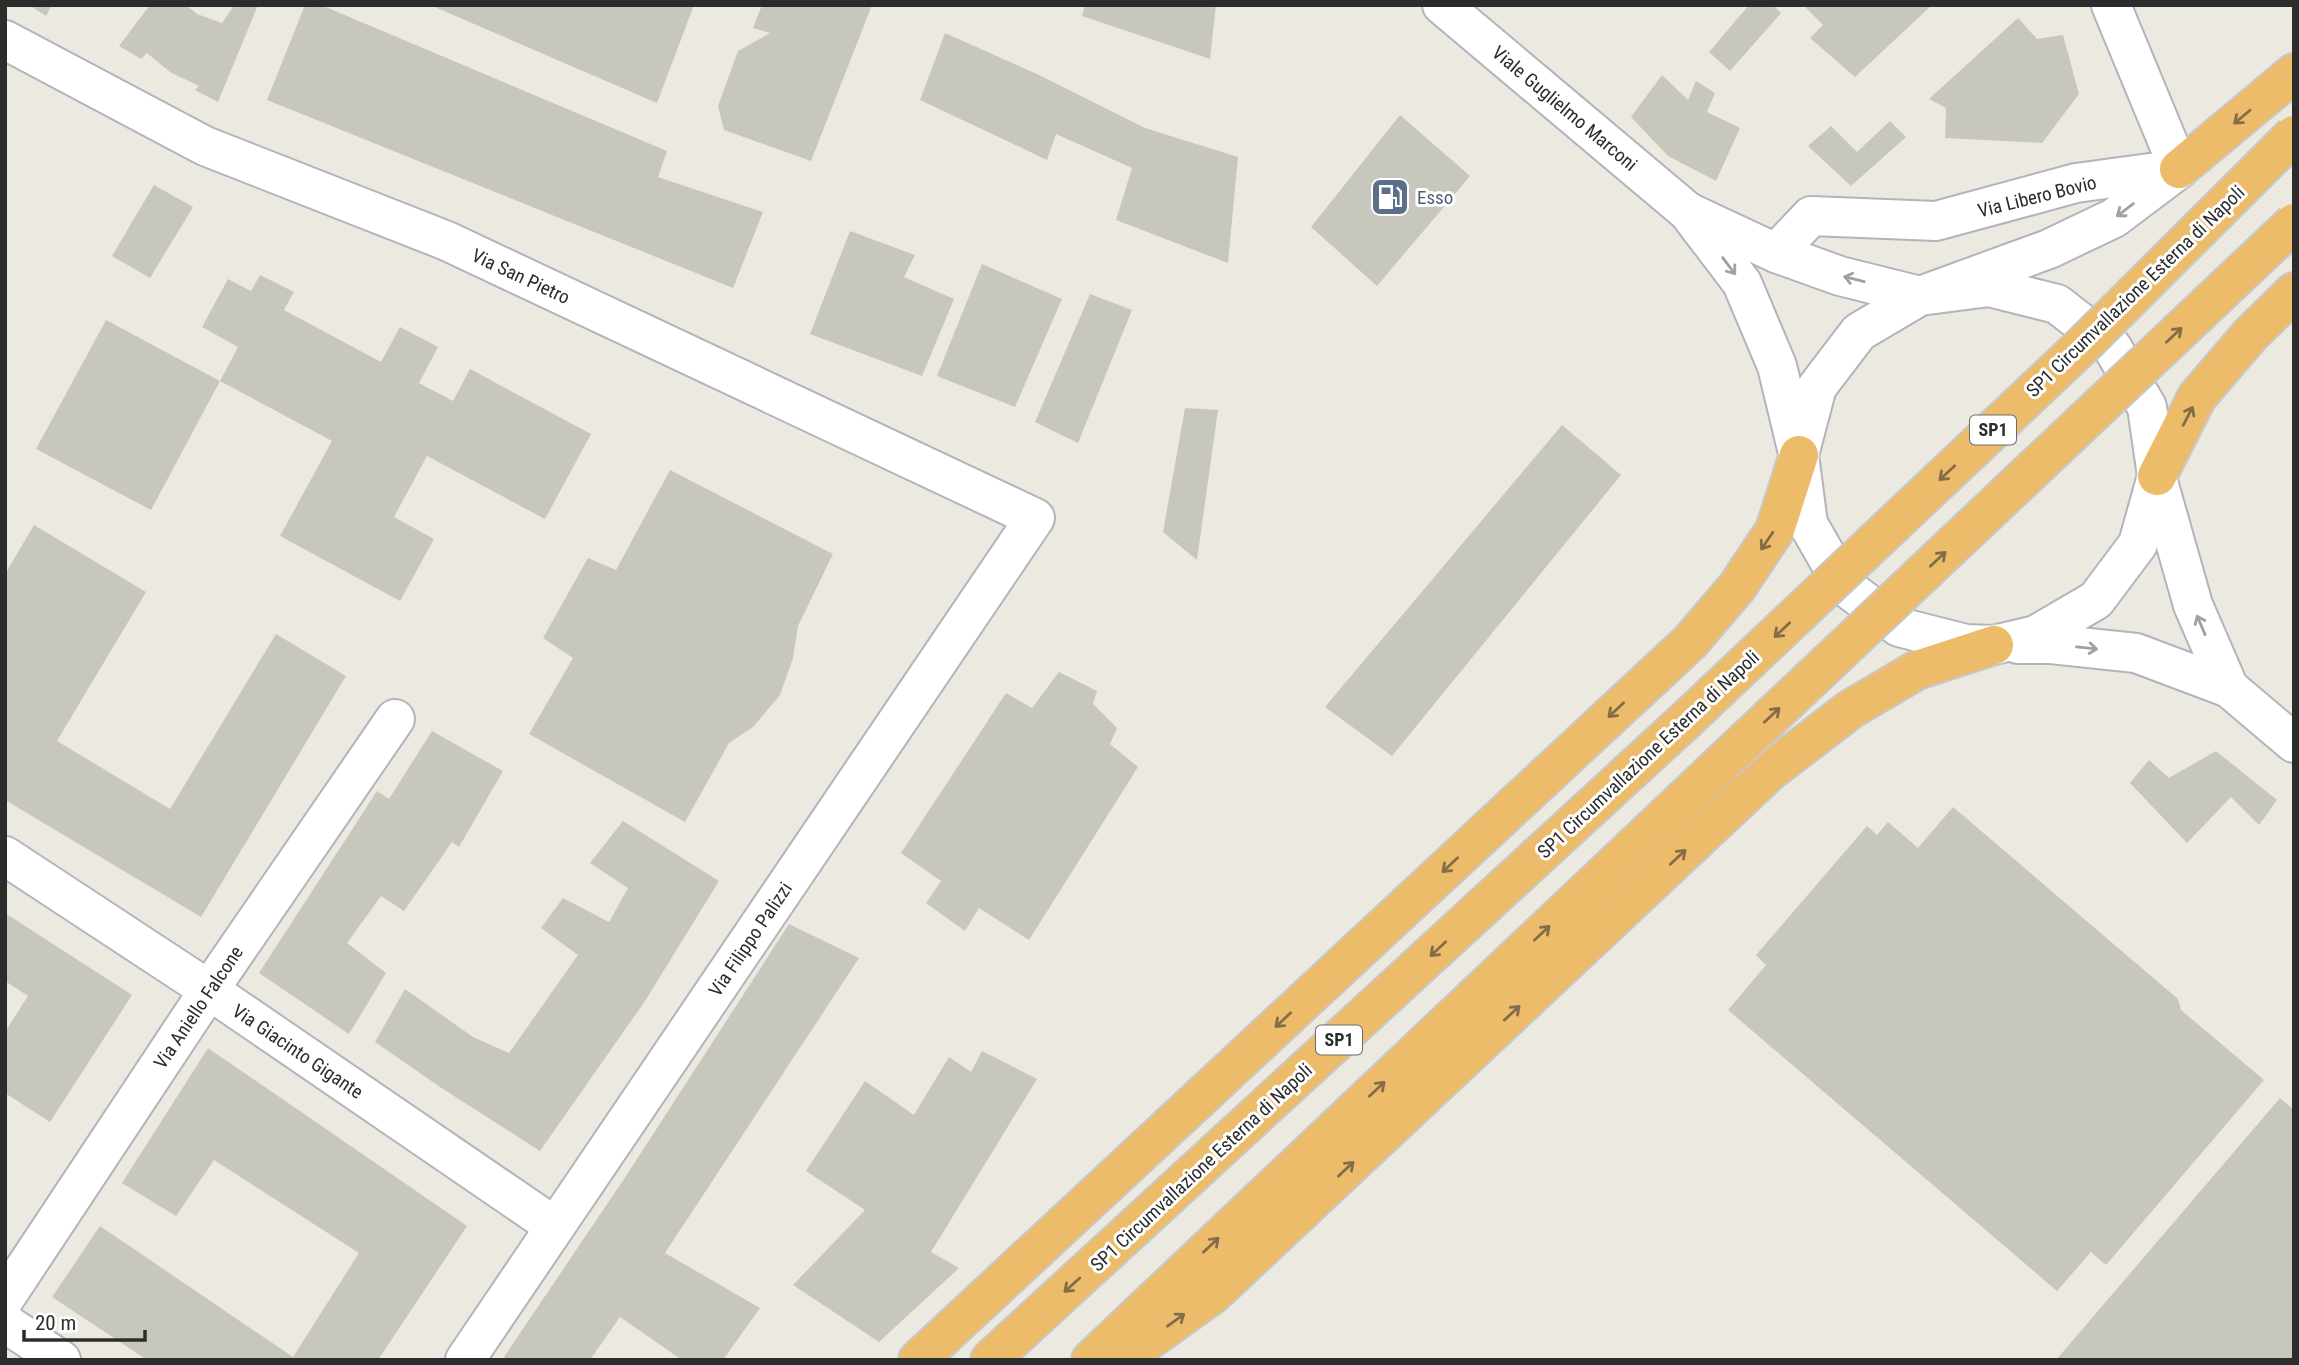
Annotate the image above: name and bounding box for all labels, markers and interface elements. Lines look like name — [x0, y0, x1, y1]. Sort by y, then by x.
street label: Viale Guglielmo Marconi — [1487, 41, 1642, 176]
one-way arrow — [2233, 109, 2251, 125]
street label: Via Libero Bovio — [1975, 171, 2099, 222]
fuel station icon: Esso — [1369, 176, 1411, 218]
street label: SP1 Circumvallazione Esterna di Napoli — [2021, 181, 2249, 402]
place label: Esso — [1417, 186, 1453, 209]
one-way arrow — [2116, 203, 2134, 218]
street label: Via San Pietro — [468, 244, 573, 309]
one-way arrow — [1722, 256, 1736, 275]
one-way arrow — [1843, 272, 1865, 285]
one-way arrow — [2165, 327, 2183, 343]
one-way arrow — [2181, 406, 2195, 427]
road number: SP1 — [1970, 416, 2016, 444]
one-way arrow — [1939, 465, 1956, 482]
one-way arrow — [1760, 531, 1774, 550]
one-way arrow — [1929, 550, 1946, 567]
one-way arrow — [2194, 615, 2207, 636]
one-way arrow — [1774, 621, 1791, 638]
one-way arrow — [2075, 641, 2097, 654]
street label: SP1 Circumvallazione Esterna di Napoli — [1533, 646, 1764, 863]
one-way arrow — [1608, 702, 1625, 719]
one-way arrow — [1763, 706, 1780, 723]
one-way arrow — [1669, 849, 1686, 866]
one-way arrow — [1442, 857, 1459, 874]
street label: Via Filippo Palizzi — [704, 878, 797, 1001]
one-way arrow — [1533, 924, 1550, 941]
street label: Via Aniello Falcone — [149, 941, 248, 1073]
one-way arrow — [1429, 941, 1447, 957]
street label: Via Giacinto Gigante — [228, 999, 367, 1104]
one-way arrow — [1503, 1005, 1521, 1021]
one-way arrow — [1275, 1012, 1292, 1029]
road number: SP1 — [1316, 1026, 1362, 1055]
street label: SP1 Circumvallazione Esterna di Napoli — [1086, 1059, 1317, 1276]
one-way arrow — [1368, 1081, 1386, 1097]
one-way arrow — [1337, 1160, 1354, 1177]
one-way arrow — [1202, 1237, 1219, 1254]
one-way arrow — [1063, 1277, 1081, 1293]
scale bar — [24, 1298, 145, 1342]
text: 20 m — [35, 1311, 76, 1335]
one-way arrow — [1166, 1313, 1185, 1327]

